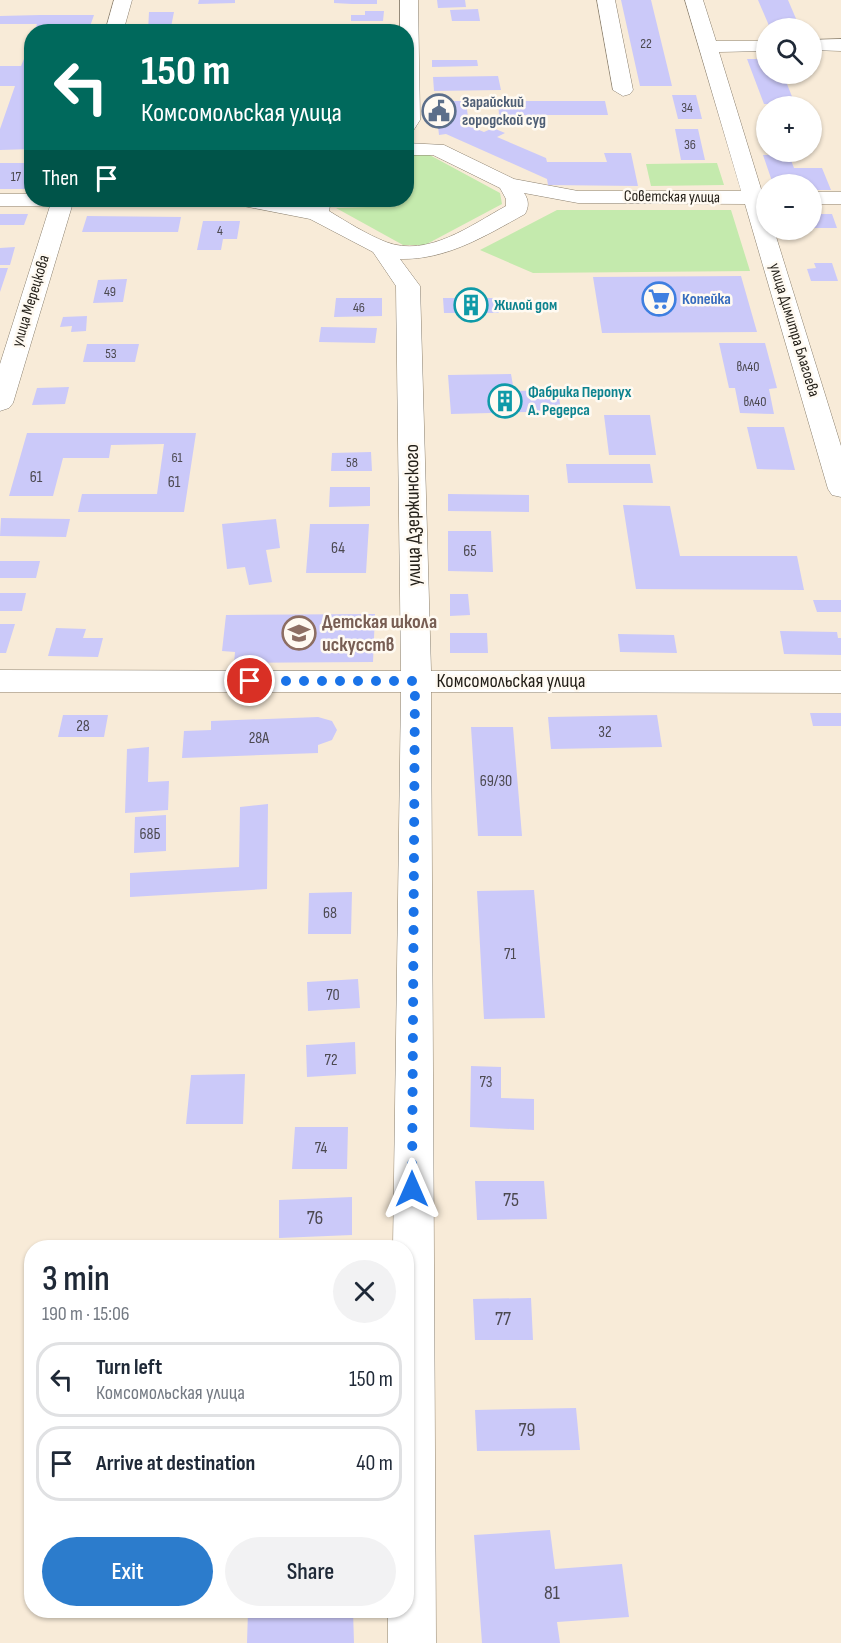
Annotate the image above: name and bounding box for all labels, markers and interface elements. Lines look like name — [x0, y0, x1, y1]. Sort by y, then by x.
map controls — [756, 18, 822, 240]
button: search — [756, 18, 822, 84]
house number: 22 — [640, 35, 652, 52]
text: 150 m — [141, 46, 230, 97]
icon: left — [42, 48, 120, 126]
public building icon: Зарайский городской суд — [421, 93, 457, 129]
place label: Зарайский городской суд — [462, 93, 546, 130]
button: + — [756, 96, 822, 162]
text: Комсомольская улица — [141, 97, 342, 129]
house number: 34 — [681, 99, 693, 116]
house number: 36 — [684, 136, 696, 153]
icon: arrive — [90, 162, 123, 195]
text: Then — [42, 165, 78, 192]
house number: 17 — [11, 168, 22, 185]
button: − — [756, 174, 822, 240]
street label: Советская улица — [624, 187, 720, 207]
house number: 4 — [217, 222, 223, 239]
street label: улица Мерецкова — [8, 253, 54, 349]
street label: улица Димитра Благоева — [765, 261, 823, 399]
supermarket icon: Копейка — [641, 281, 677, 317]
house number: 49 — [104, 283, 116, 300]
building icon: Жилой дом — [453, 287, 489, 323]
place label: Копейка — [682, 290, 731, 309]
place label: Жилой дом — [494, 296, 557, 315]
house number: 46 — [353, 299, 365, 316]
house number: 53 — [105, 345, 117, 362]
house number: вл40 — [737, 358, 759, 375]
building icon: Фабрика Перопух А. Редерса — [487, 383, 523, 419]
place label: Фабрика Перопух А. Редерса — [527, 383, 632, 420]
house number: вл40 — [744, 393, 766, 410]
street label: улица Дзержинского — [400, 444, 426, 586]
house number: 61 — [171, 449, 183, 466]
house number: 58 — [346, 454, 358, 471]
house number: 61 — [30, 468, 43, 487]
house number: 61 — [168, 473, 181, 492]
house number: 64 — [331, 539, 345, 558]
house number: 65 — [463, 542, 477, 561]
place label: Детская школа искусств — [322, 610, 437, 657]
school or university icon: Детская школа искусств — [281, 615, 317, 651]
pin — [224, 655, 275, 706]
icon: arrive — [233, 664, 266, 697]
street label: Комсомольская улица — [437, 669, 585, 693]
house number: 28 — [76, 717, 90, 736]
house number: 32 — [598, 723, 612, 742]
house number: 28А — [249, 729, 269, 748]
house number: 69/30 — [480, 772, 512, 791]
house number: 68Б — [139, 825, 161, 844]
house number: 68 — [323, 904, 337, 923]
house number: 71 — [504, 945, 516, 964]
house number: 70 — [326, 986, 340, 1005]
house number: 72 — [325, 1051, 337, 1070]
house number: 73 — [479, 1073, 493, 1092]
house number: 74 — [315, 1139, 327, 1158]
position arrow — [380, 1157, 444, 1221]
house number: 75 — [503, 1188, 519, 1212]
house number: 76 — [307, 1206, 323, 1230]
text: 3 min — [42, 1258, 110, 1301]
button: close — [333, 1260, 396, 1323]
text: 190 m · 15:06 — [42, 1302, 130, 1326]
house number: 77 — [495, 1307, 511, 1331]
text: Turn left — [96, 1354, 162, 1381]
icon: left — [45, 1363, 78, 1396]
text: 150 m — [349, 1366, 393, 1393]
text: Комсомольская улица — [96, 1381, 245, 1405]
house number: 79 — [519, 1418, 535, 1442]
icon: arrive — [45, 1447, 78, 1480]
text: Arrive at destination — [96, 1450, 255, 1477]
text: 40 m — [356, 1450, 393, 1477]
button: Exit — [42, 1537, 213, 1606]
button: Share — [225, 1537, 396, 1606]
house number: 81 — [544, 1581, 560, 1605]

